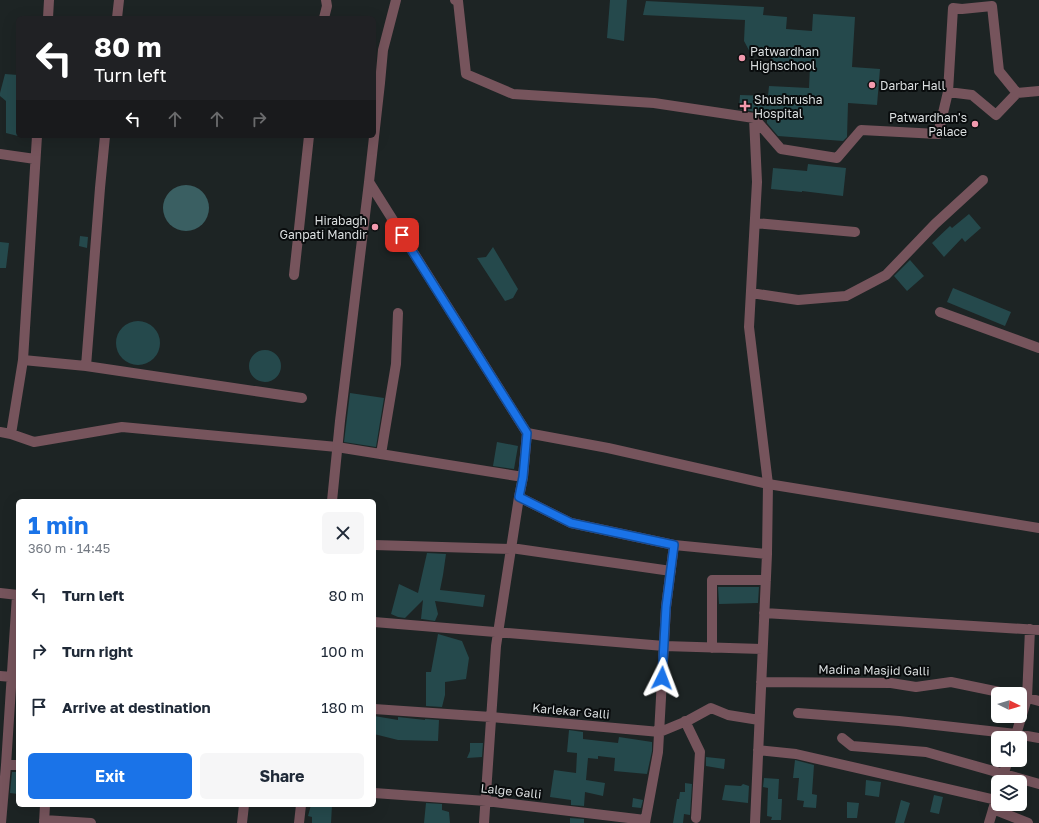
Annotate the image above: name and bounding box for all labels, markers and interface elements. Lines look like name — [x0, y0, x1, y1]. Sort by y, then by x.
text: 80 m — [94, 30, 162, 63]
icon: left — [28, 32, 80, 84]
place label: Patwardhan Highschool — [750, 44, 819, 73]
marker: Patwardhan Highschool — [737, 53, 747, 63]
text: Turn left — [94, 64, 167, 86]
place label: Darbar Hall — [880, 78, 945, 93]
marker: Darbar Hall — [867, 80, 877, 90]
place label: Shushrusha Hospital — [754, 92, 823, 121]
marker: Shushrusha Hospital — [739, 100, 751, 112]
icon: left — [122, 108, 144, 130]
icon: ahead — [164, 108, 186, 130]
icon: ahead — [206, 108, 228, 130]
icon: right — [248, 108, 270, 130]
place label: Patwardhan's Palace — [889, 110, 967, 139]
marker: Patwardhan's Palace — [970, 119, 980, 129]
place label: Hirabagh Ganpati Mandir — [280, 213, 367, 242]
pin — [385, 218, 419, 252]
marker: Hirabagh Ganpati Mandir — [370, 222, 380, 232]
icon: arrive — [391, 224, 413, 246]
text: 1 min — [28, 510, 88, 539]
button: close — [322, 512, 364, 554]
text: 360 m · 14:45 — [28, 540, 110, 556]
icon: left — [28, 584, 50, 606]
text: Turn left — [62, 586, 124, 604]
text: 80 m — [329, 586, 364, 604]
icon: right — [28, 640, 50, 662]
text: Turn right — [62, 642, 133, 660]
text: 100 m — [321, 642, 364, 660]
position arrow — [641, 657, 683, 699]
street label: Madina Masjid Galli — [818, 662, 930, 678]
north arrow — [991, 687, 1027, 723]
map controls — [991, 687, 1027, 811]
icon: arrive — [28, 696, 50, 718]
text: Arrive at destination — [62, 698, 211, 716]
text: 180 m — [321, 698, 364, 716]
street label: Karlekar Galli — [532, 700, 610, 722]
button: sound — [991, 731, 1027, 767]
button: Exit — [28, 753, 192, 799]
button: Share — [200, 753, 364, 799]
button: layers — [991, 775, 1027, 811]
street label: Lalge Galli — [480, 780, 542, 802]

